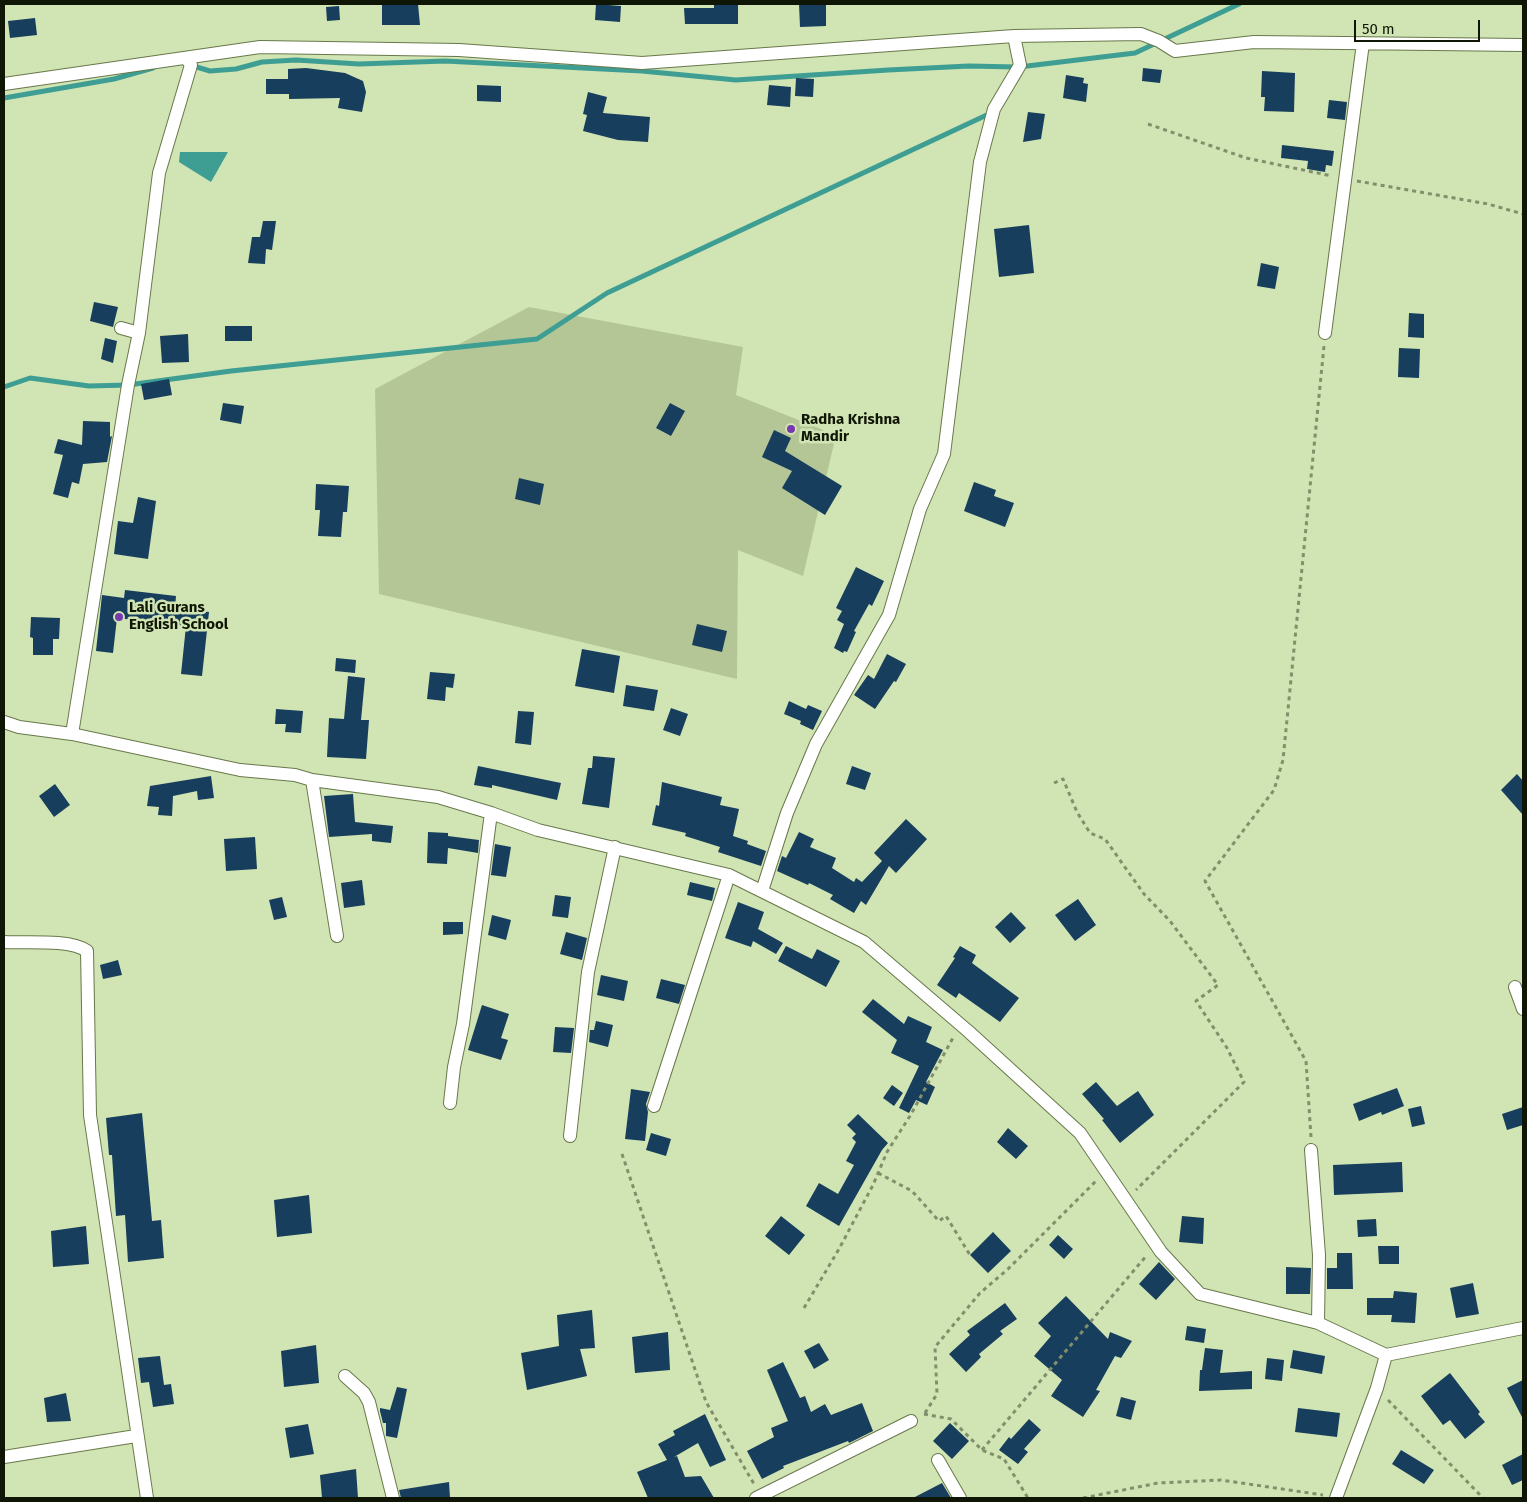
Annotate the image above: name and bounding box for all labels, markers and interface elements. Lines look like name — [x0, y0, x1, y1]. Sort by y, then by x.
scale bar — [1357, 10, 1483, 42]
text: 50 m — [1362, 20, 1395, 38]
place label: Radha Krishna Mandir — [801, 411, 900, 446]
marker: Radha Krishna Mandir — [785, 423, 797, 435]
place label: Lali Gurans English School — [129, 599, 228, 634]
marker: Lali Gurans English School — [113, 611, 125, 623]

